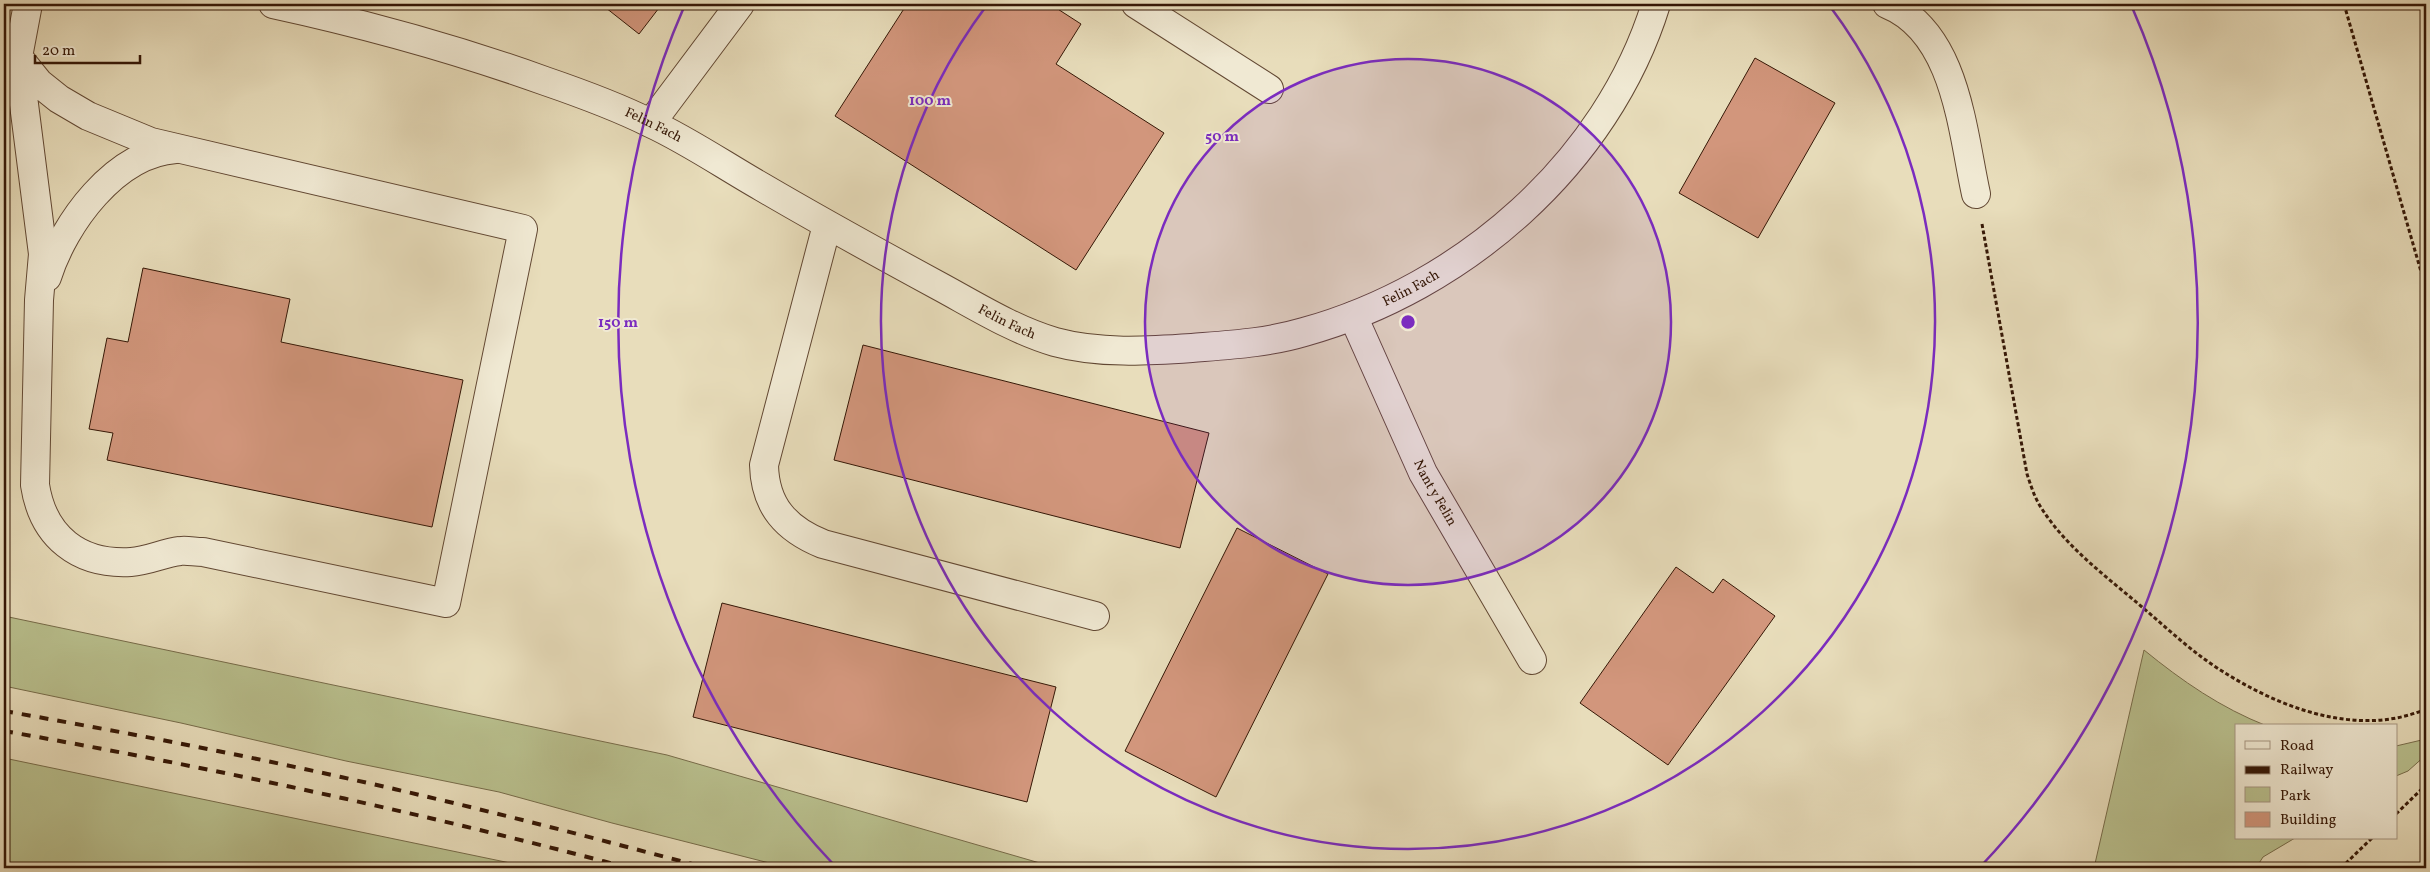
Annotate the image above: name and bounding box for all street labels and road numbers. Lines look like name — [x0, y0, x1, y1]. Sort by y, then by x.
street label: Felin Fach — [622, 103, 686, 147]
street label: Felin Fach — [1380, 265, 1443, 311]
street label: Felin Fach — [975, 300, 1039, 344]
street label: Nant y Felin — [1409, 457, 1461, 530]

